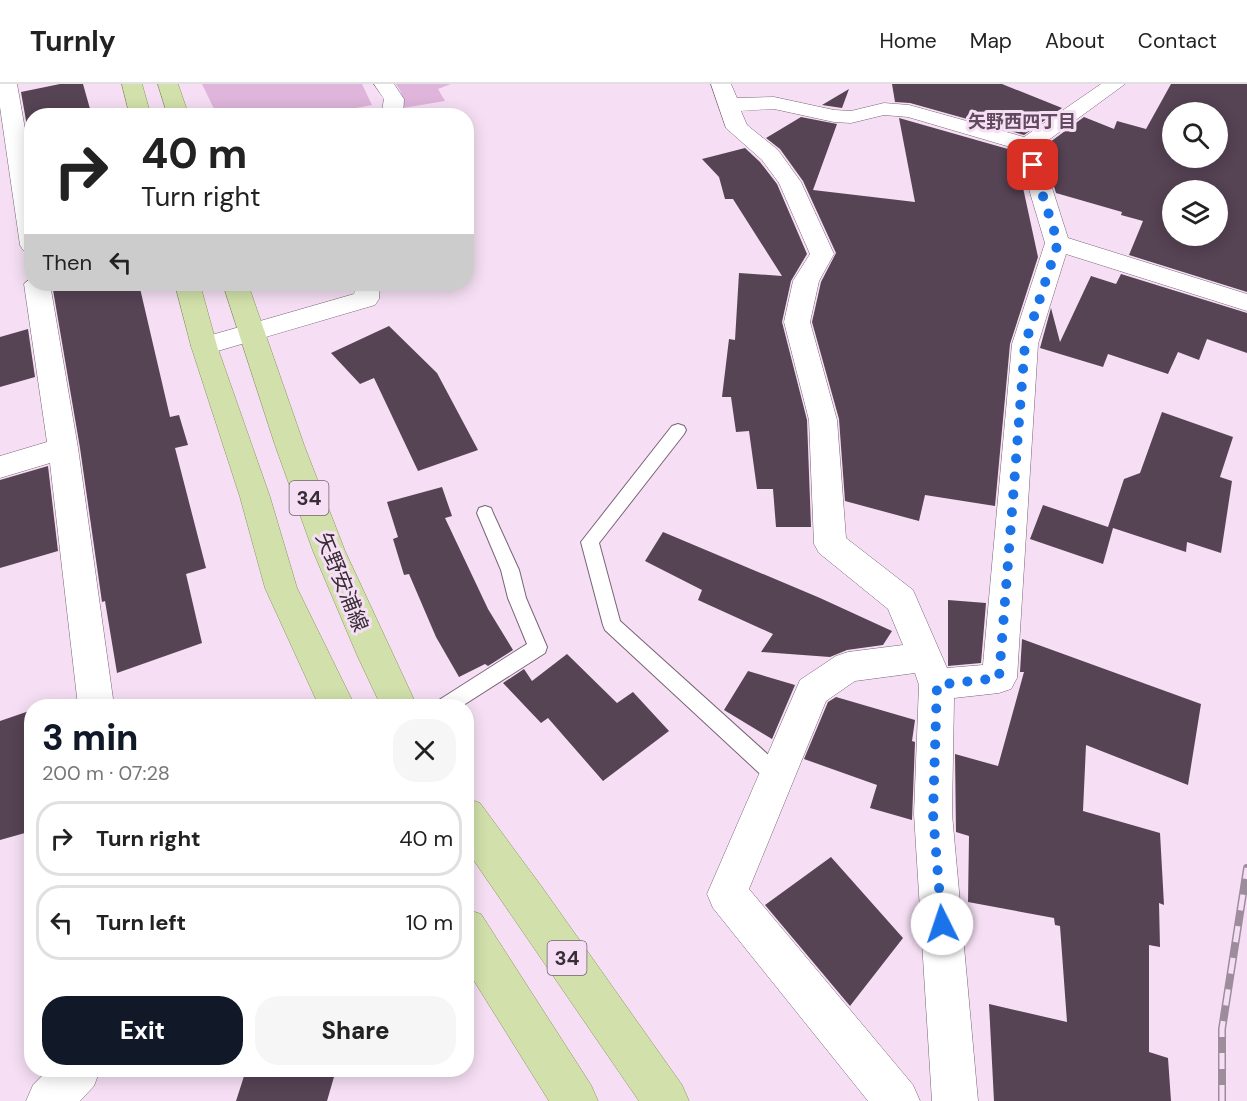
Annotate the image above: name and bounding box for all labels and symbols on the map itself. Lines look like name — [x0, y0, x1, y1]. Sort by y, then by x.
district label: 矢野西四丁目 — [968, 110, 1076, 134]
pin — [1007, 139, 1058, 190]
road number: 34 — [290, 481, 328, 515]
street label: 矢野安浦線 — [309, 528, 375, 636]
position arrow — [910, 892, 974, 956]
road number: 34 — [548, 941, 586, 975]

